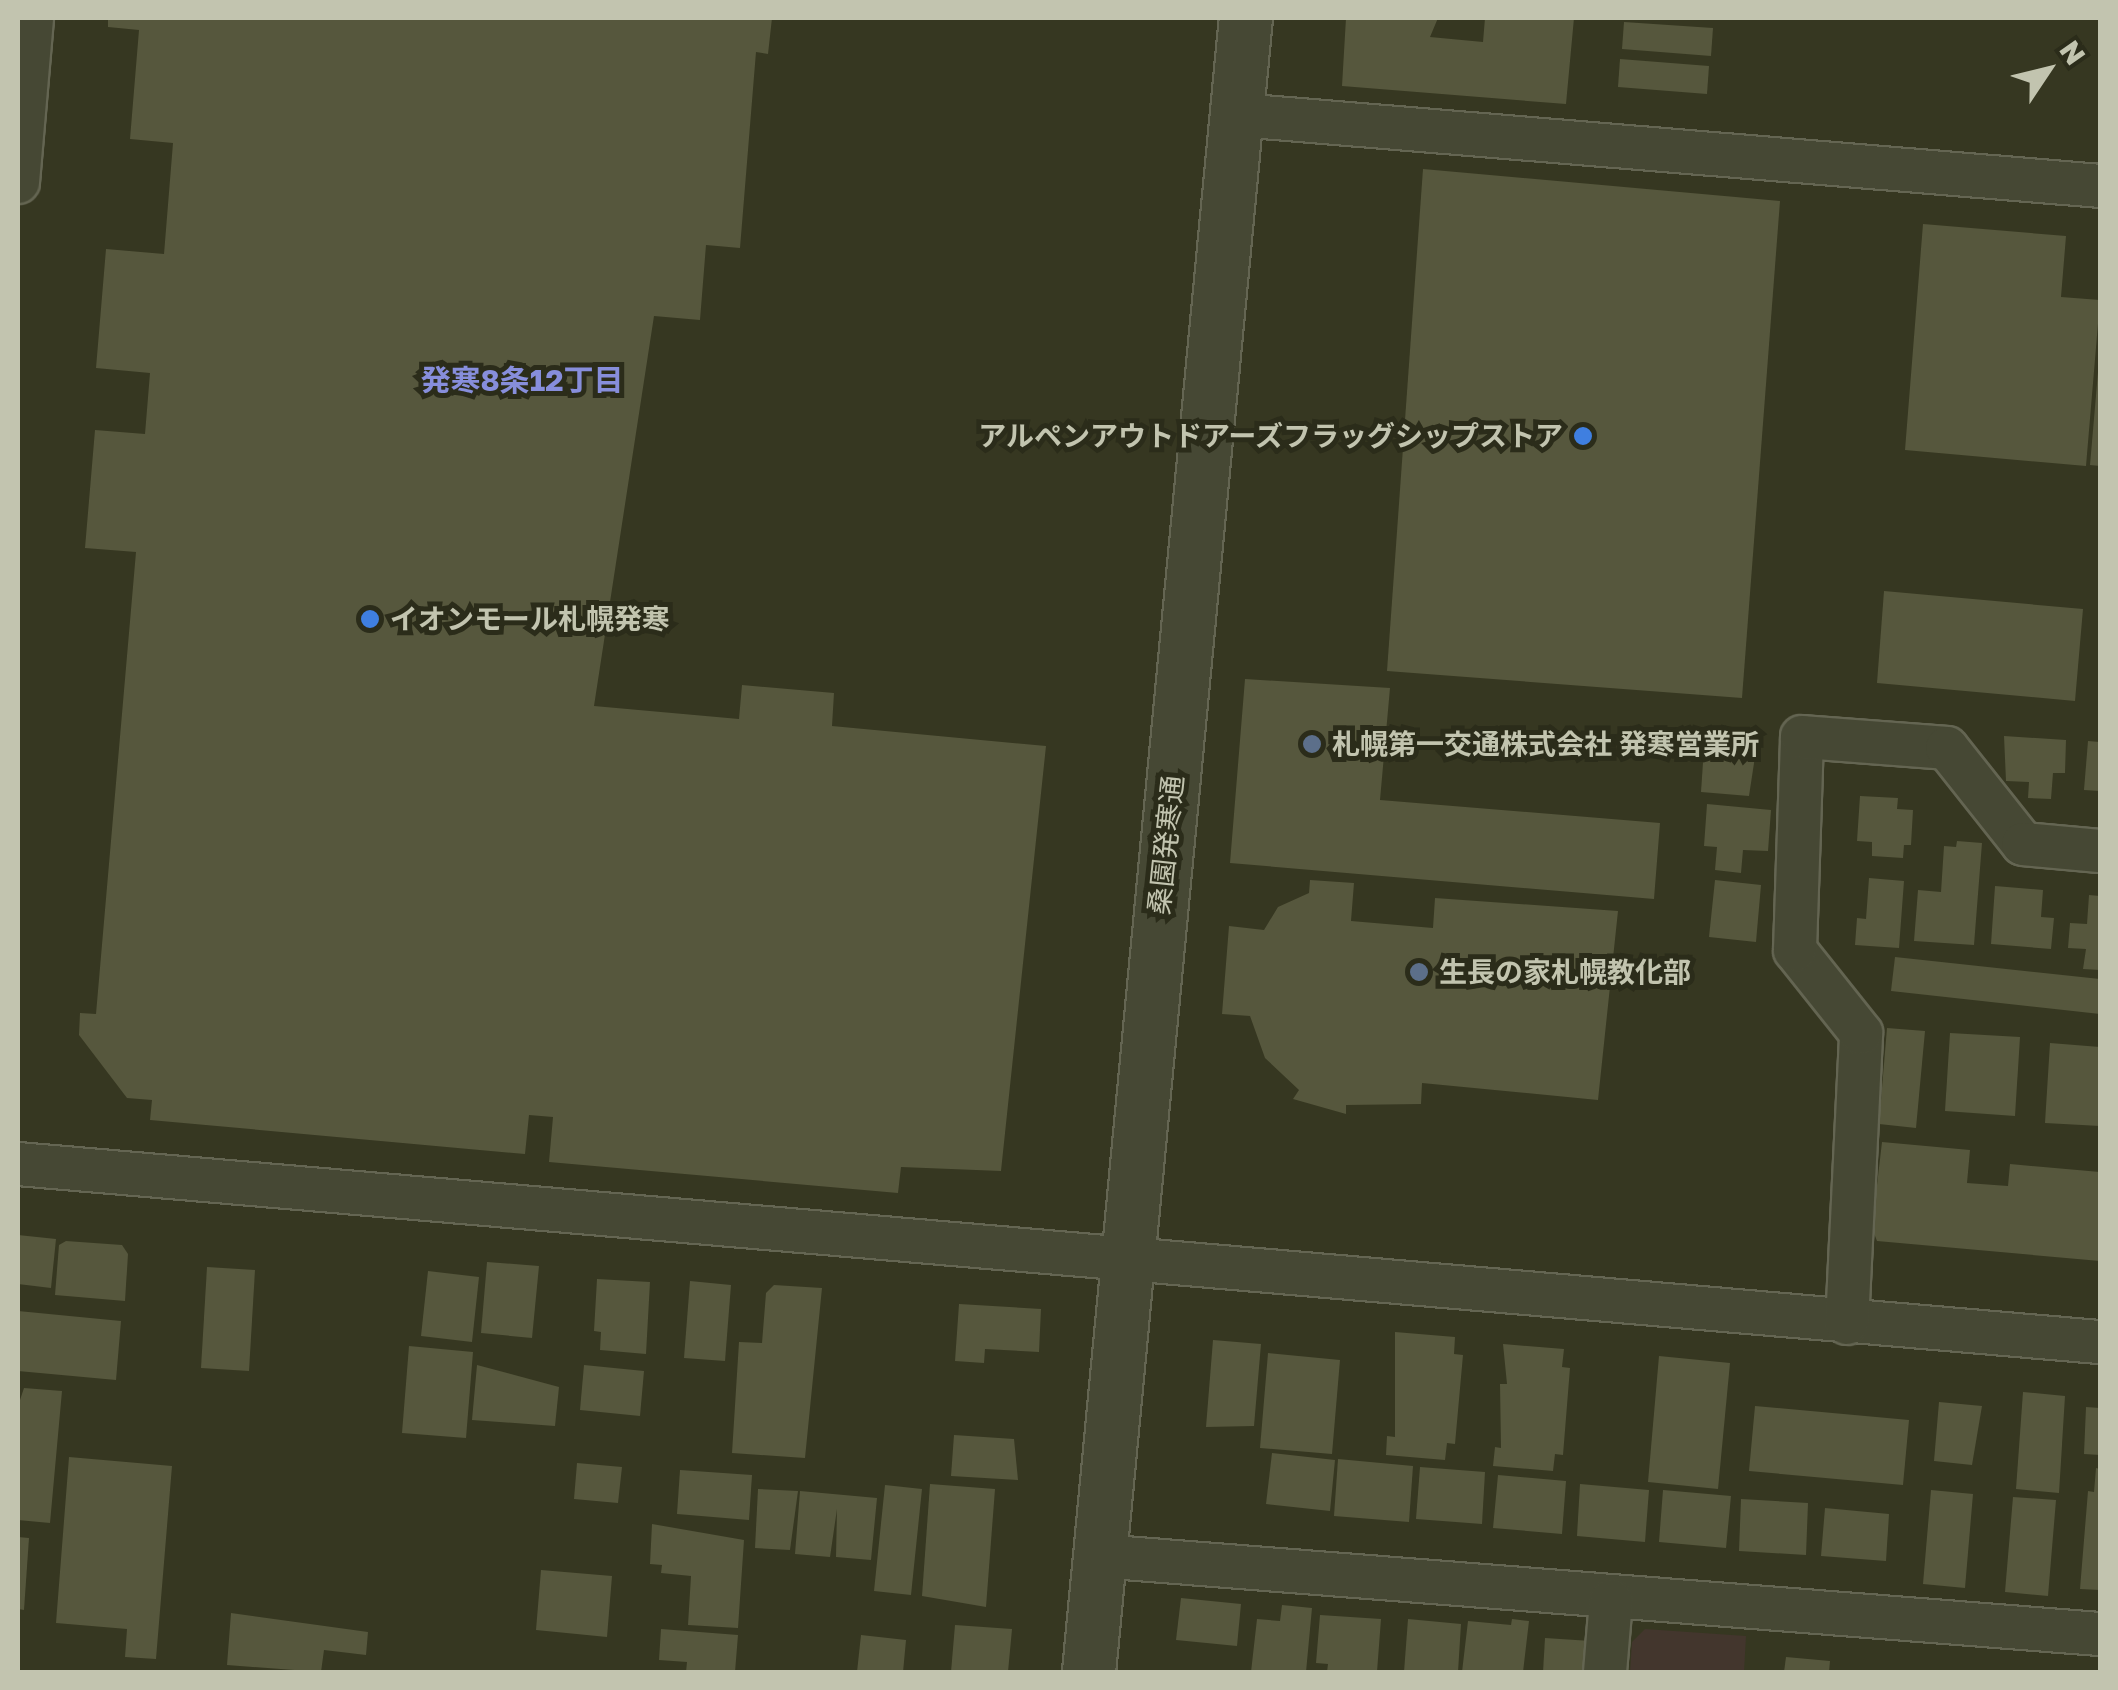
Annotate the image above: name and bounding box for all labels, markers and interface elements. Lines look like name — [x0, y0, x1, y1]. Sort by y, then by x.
north arrow — [1998, 20, 2098, 120]
text: N — [2053, 34, 2093, 71]
district label: 発寒8条12丁目 — [421, 362, 623, 398]
place label: アルペンアウトドアーズフラッグシップストア — [977, 419, 1563, 453]
marker: アルペンアウトドアーズフラッグシップストア — [1572, 425, 1594, 447]
place label: イオンモール札幌発寒 — [390, 602, 670, 636]
marker: イオンモール札幌発寒 — [359, 608, 381, 630]
place label: 札幌第一交通株式会社 発寒営業所 — [1332, 727, 1759, 761]
marker: 札幌第一交通株式会社 発寒営業所 — [1301, 733, 1323, 755]
street label: 桑園発寒通 — [1142, 774, 1190, 916]
place label: 生長の家札幌教化部 — [1439, 955, 1691, 989]
marker: 生長の家札幌教化部 — [1408, 961, 1430, 983]

